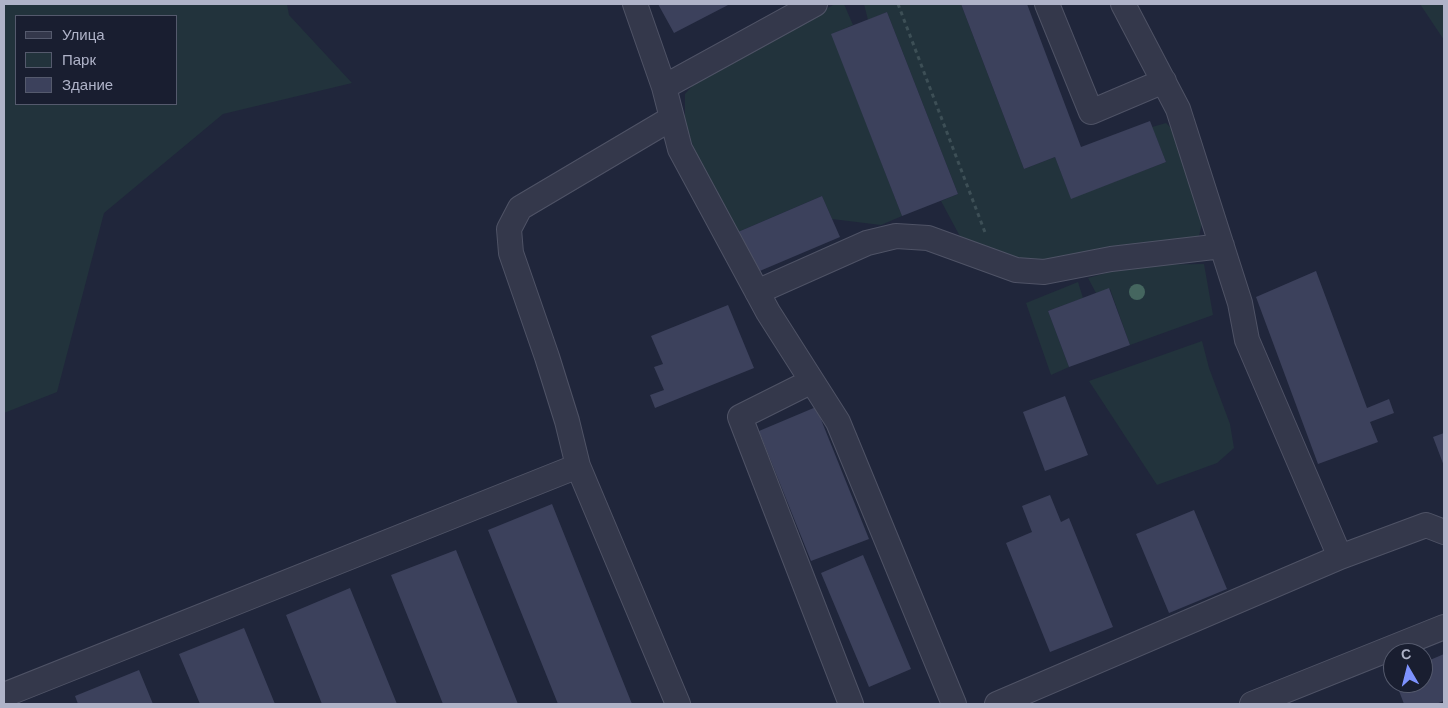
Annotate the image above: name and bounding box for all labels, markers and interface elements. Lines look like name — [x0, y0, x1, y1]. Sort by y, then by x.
legend — [15, 15, 178, 105]
text: Улица — [62, 26, 105, 43]
text: Парк — [62, 51, 96, 68]
text: Здание — [62, 76, 113, 93]
north arrow — [1383, 643, 1433, 693]
text: С — [1400, 646, 1412, 663]

